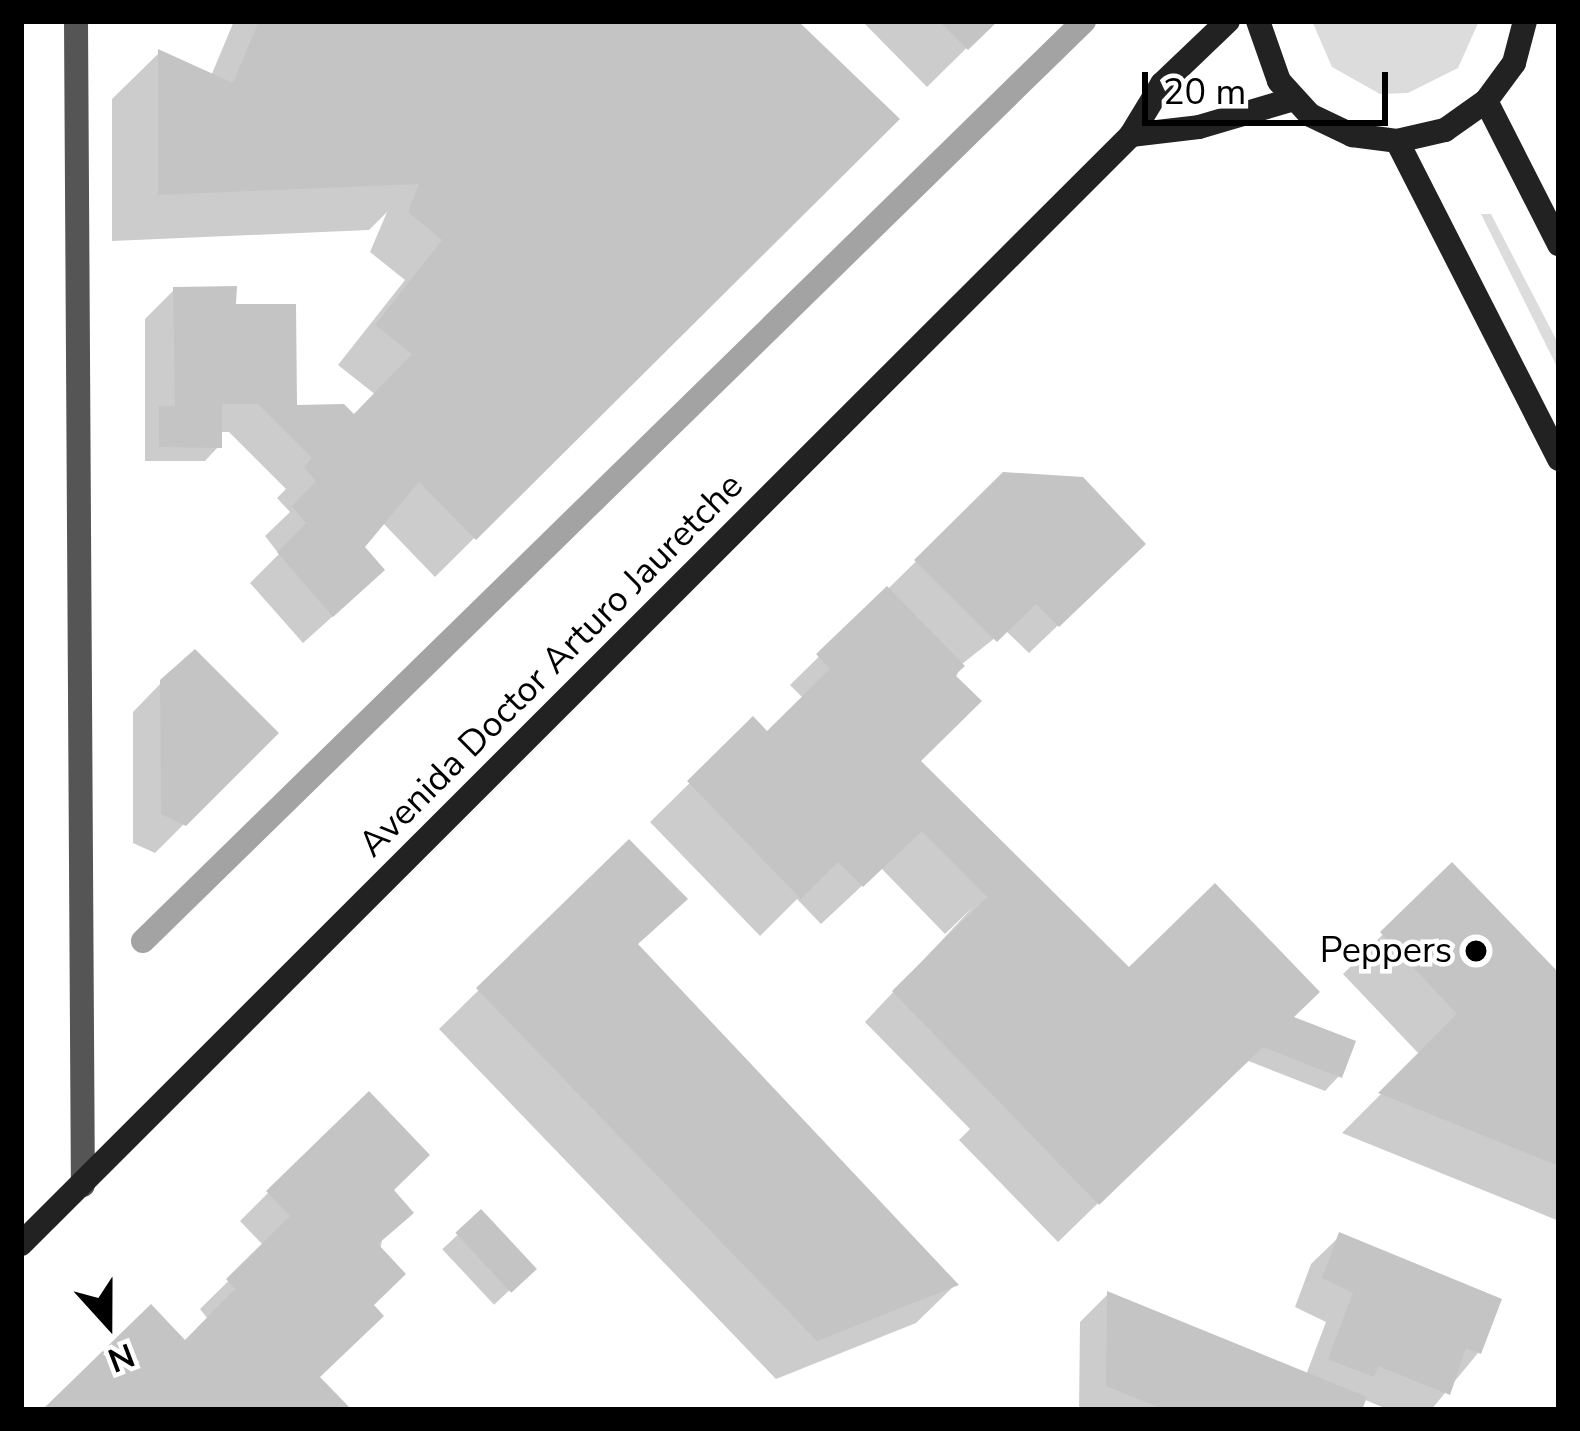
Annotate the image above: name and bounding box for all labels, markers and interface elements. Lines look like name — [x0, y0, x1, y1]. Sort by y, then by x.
scale bar — [1148, 48, 1394, 122]
text: 20 m — [1163, 68, 1246, 117]
street label: Avenida Doctor Arturo Jauretche — [350, 464, 752, 866]
place label: Peppers — [1320, 929, 1452, 973]
marker: Peppers — [1463, 938, 1489, 964]
north arrow — [48, 1263, 168, 1383]
text: N — [101, 1332, 141, 1383]

